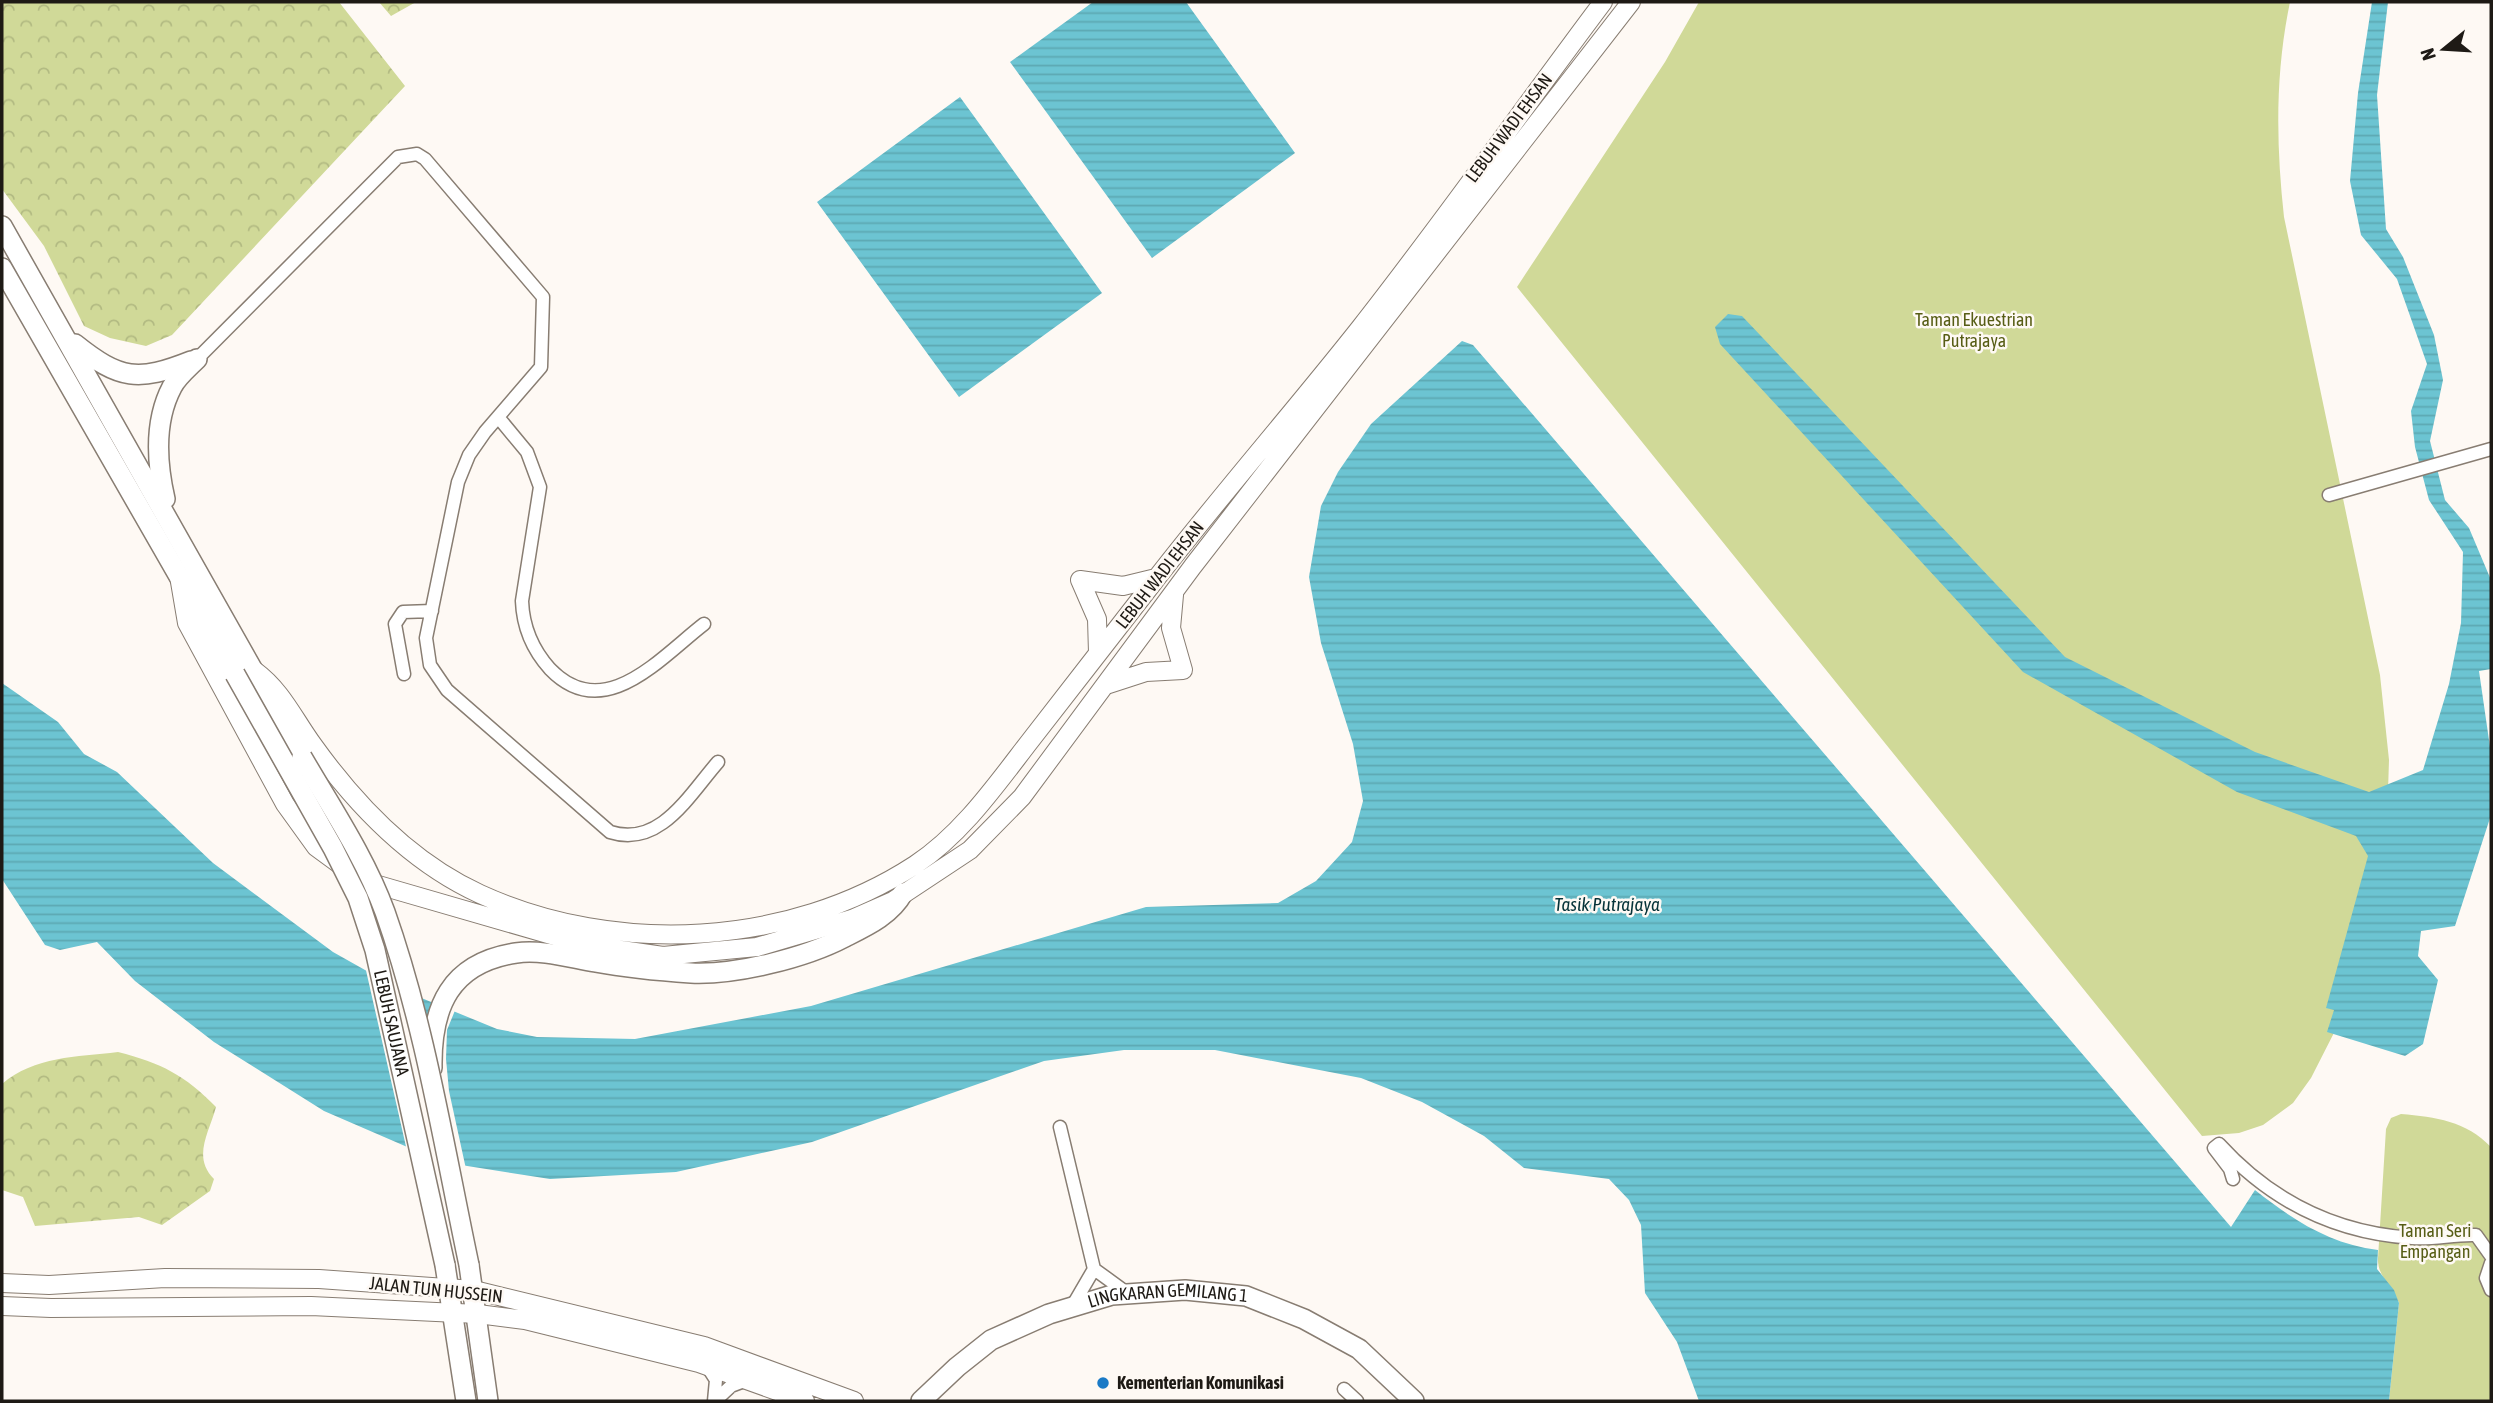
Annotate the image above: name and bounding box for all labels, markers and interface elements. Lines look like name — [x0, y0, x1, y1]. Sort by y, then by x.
north arrow — [2409, 14, 2479, 84]
text: N — [2416, 46, 2440, 63]
street label: LEBUH WADI EHSAN — [1461, 69, 1556, 186]
park label: Taman Ekuestrian Putrajaya — [1915, 309, 2033, 351]
street label: LEBUH WADI EHSAN — [1111, 517, 1208, 633]
water label: Tasik Putrajaya — [1554, 893, 1660, 915]
street label: LEBUH SAUJANA — [370, 968, 414, 1078]
park label: Taman Seri Empangan — [2399, 1220, 2471, 1262]
street label: JALAN TUN HUSSEIN — [368, 1272, 504, 1307]
street label: LINGKARAN GEMILANG 1 — [1085, 1279, 1249, 1312]
place label: Kementerian Komunikasi — [1117, 1372, 1284, 1393]
marker: Kementerian Komunikasi — [1095, 1375, 1111, 1391]

